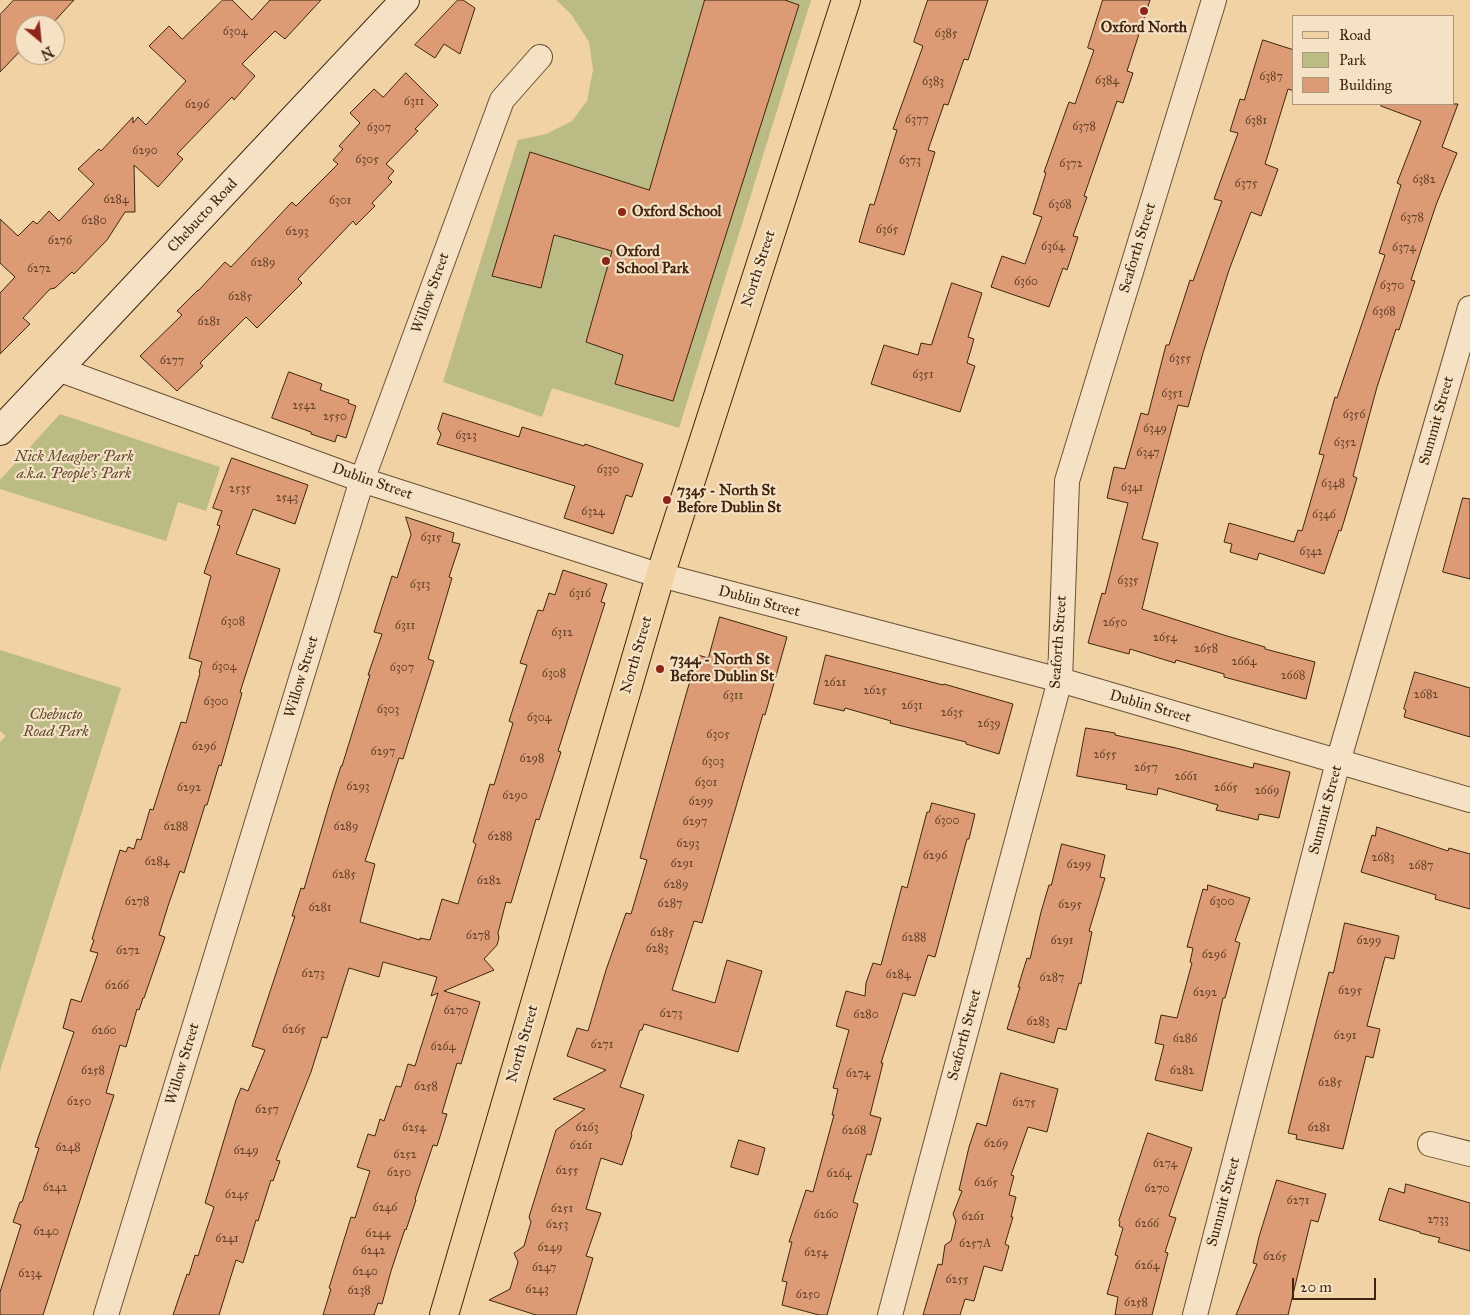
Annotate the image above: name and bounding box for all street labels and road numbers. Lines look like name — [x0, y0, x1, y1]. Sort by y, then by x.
street label: Chebucto Road — [164, 175, 242, 257]
street label: Seaforth Street — [1116, 201, 1160, 295]
street label: North Street — [738, 228, 780, 310]
street label: Willow Street — [408, 250, 454, 336]
street label: Summit Street — [1416, 374, 1458, 468]
street label: Dublin Street — [329, 460, 415, 504]
street label: Dublin Street — [716, 582, 802, 622]
street label: Seaforth Street — [1047, 595, 1071, 689]
street label: North Street — [617, 614, 657, 696]
street label: Willow Street — [281, 634, 323, 720]
street label: Dublin Street — [1107, 687, 1193, 727]
street label: Summit Street — [1305, 763, 1347, 857]
street label: Seaforth Street — [944, 987, 986, 1083]
street label: North Street — [503, 1003, 543, 1085]
street label: Willow Street — [162, 1021, 204, 1107]
street label: Summit Street — [1203, 1155, 1245, 1249]

